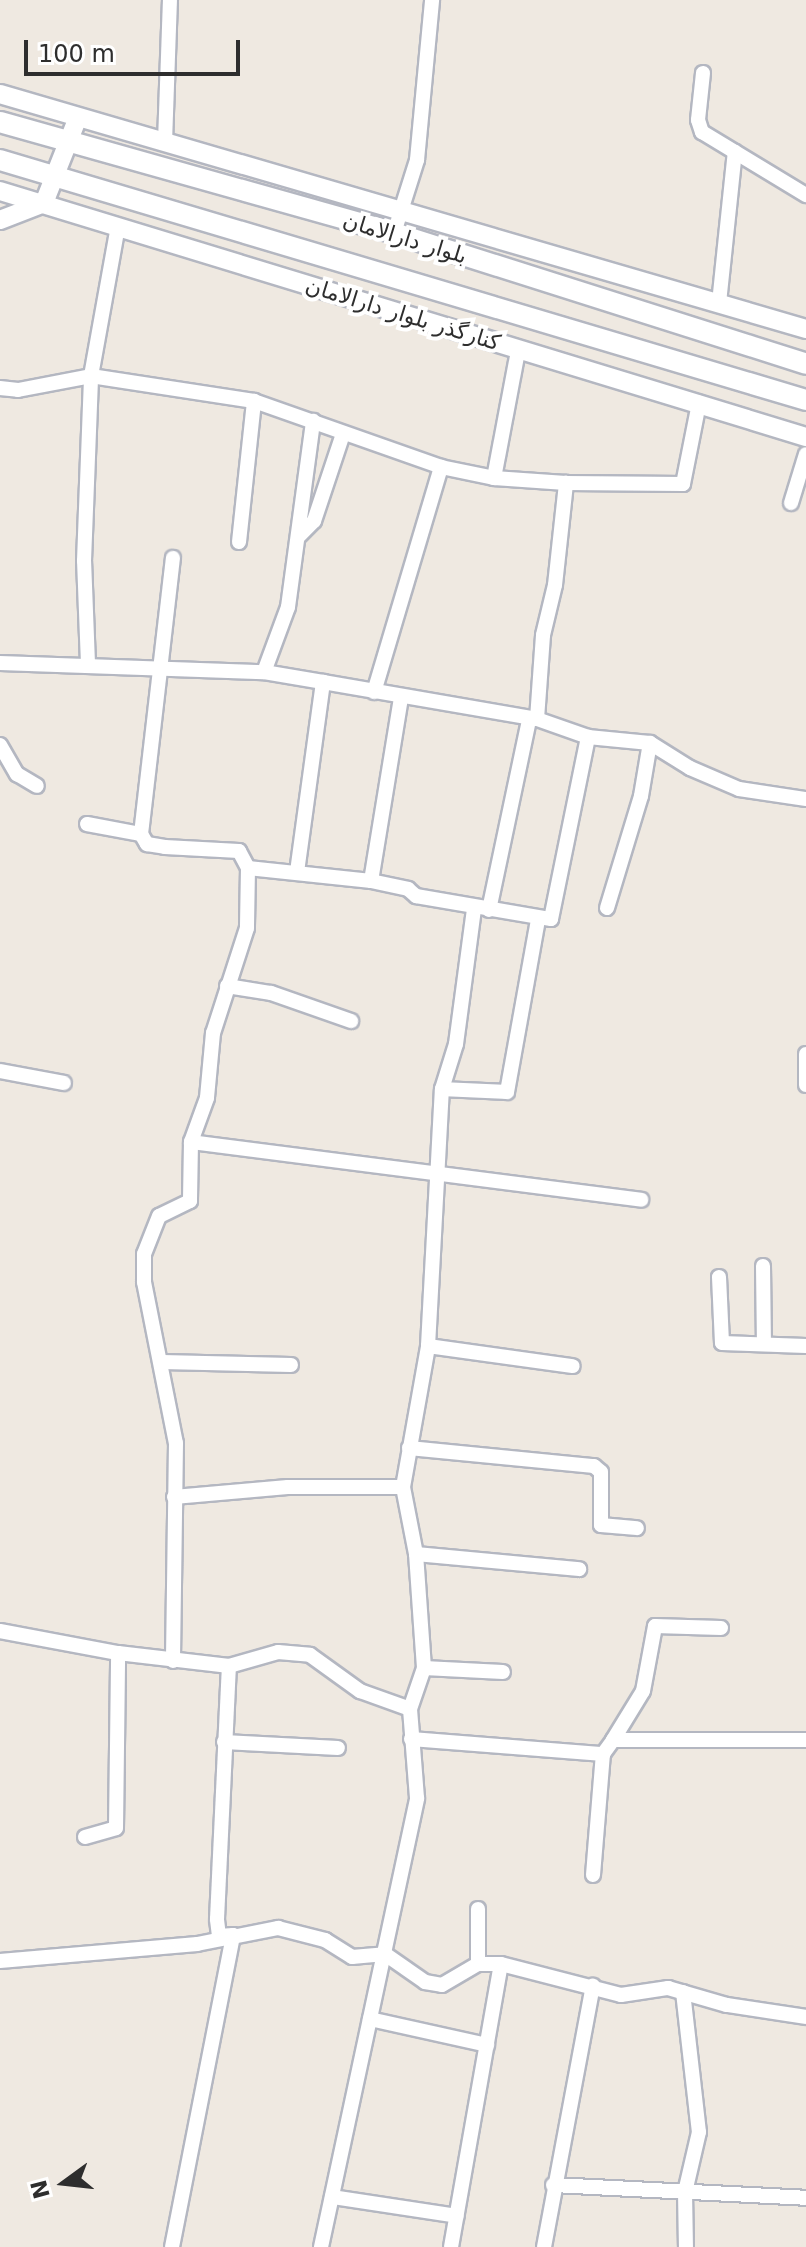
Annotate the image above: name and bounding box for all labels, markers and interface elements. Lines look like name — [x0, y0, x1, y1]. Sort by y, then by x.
scale bar — [28, 24, 244, 74]
text: 100 m — [38, 40, 115, 68]
street label: بلوار دارالامان — [340, 207, 470, 269]
street label: کنارگذر بلوار دارالامان — [302, 272, 504, 356]
north arrow — [24, 2143, 104, 2223]
text: N — [26, 2177, 55, 2201]

